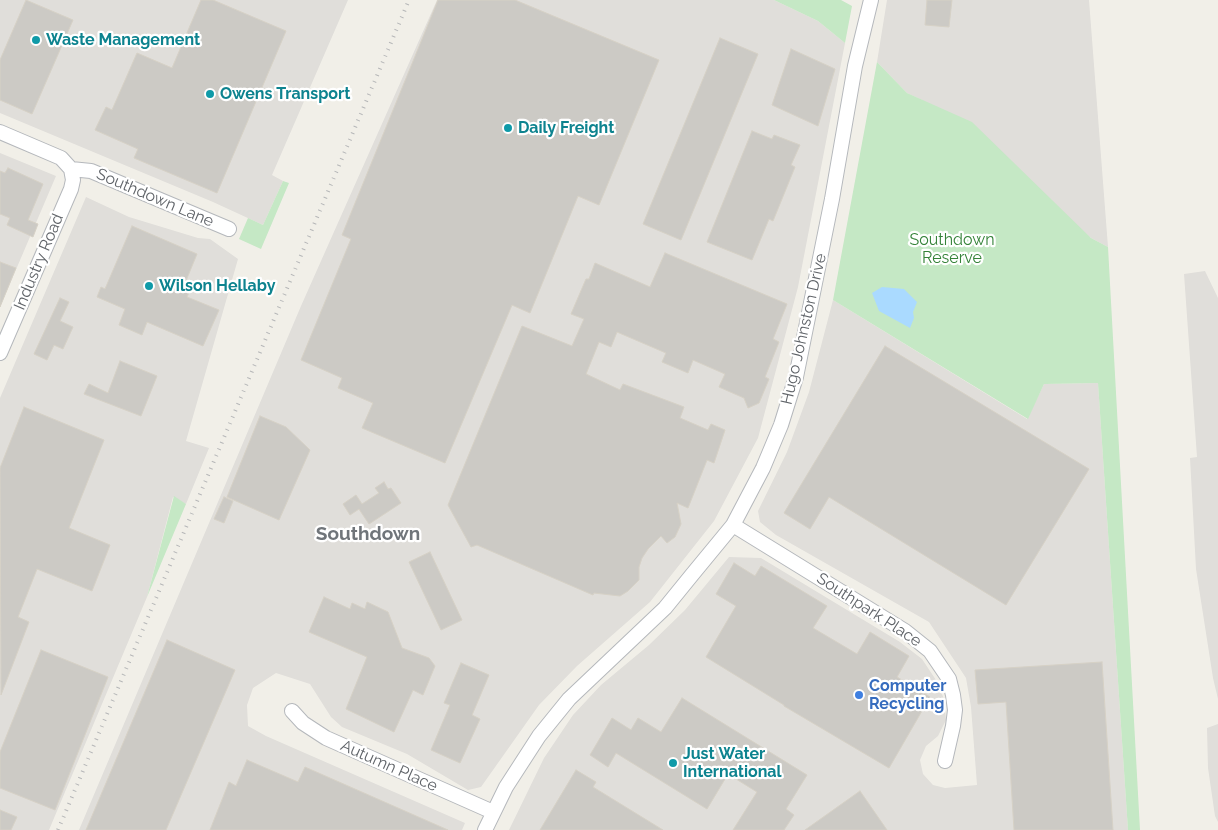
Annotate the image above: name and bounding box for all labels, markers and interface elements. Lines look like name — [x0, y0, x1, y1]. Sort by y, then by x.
place label: Waste Management — [46, 30, 200, 50]
marker: Waste Management — [30, 34, 42, 46]
place label: Owens Transport — [220, 84, 350, 104]
marker: Owens Transport — [204, 88, 216, 100]
place label: Daily Freight — [518, 118, 614, 138]
marker: Daily Freight — [502, 122, 514, 134]
street label: Southdown Lane — [93, 165, 217, 231]
street label: Industry Road — [10, 211, 68, 313]
park label: Southdown Reserve — [910, 230, 994, 268]
street label: Hugo Johnston Drive — [777, 252, 831, 406]
place label: Wilson Hellaby — [159, 276, 275, 296]
marker: Wilson Hellaby — [143, 280, 155, 292]
district label: Southdown — [316, 523, 420, 545]
street label: Southpark Place — [813, 569, 925, 651]
place label: Computer Recycling — [869, 676, 946, 714]
marker: Computer Recycling — [853, 689, 865, 701]
street label: Autumn Place — [337, 736, 441, 796]
place label: Just Water International — [683, 744, 782, 782]
marker: Just Water International — [667, 757, 679, 769]

